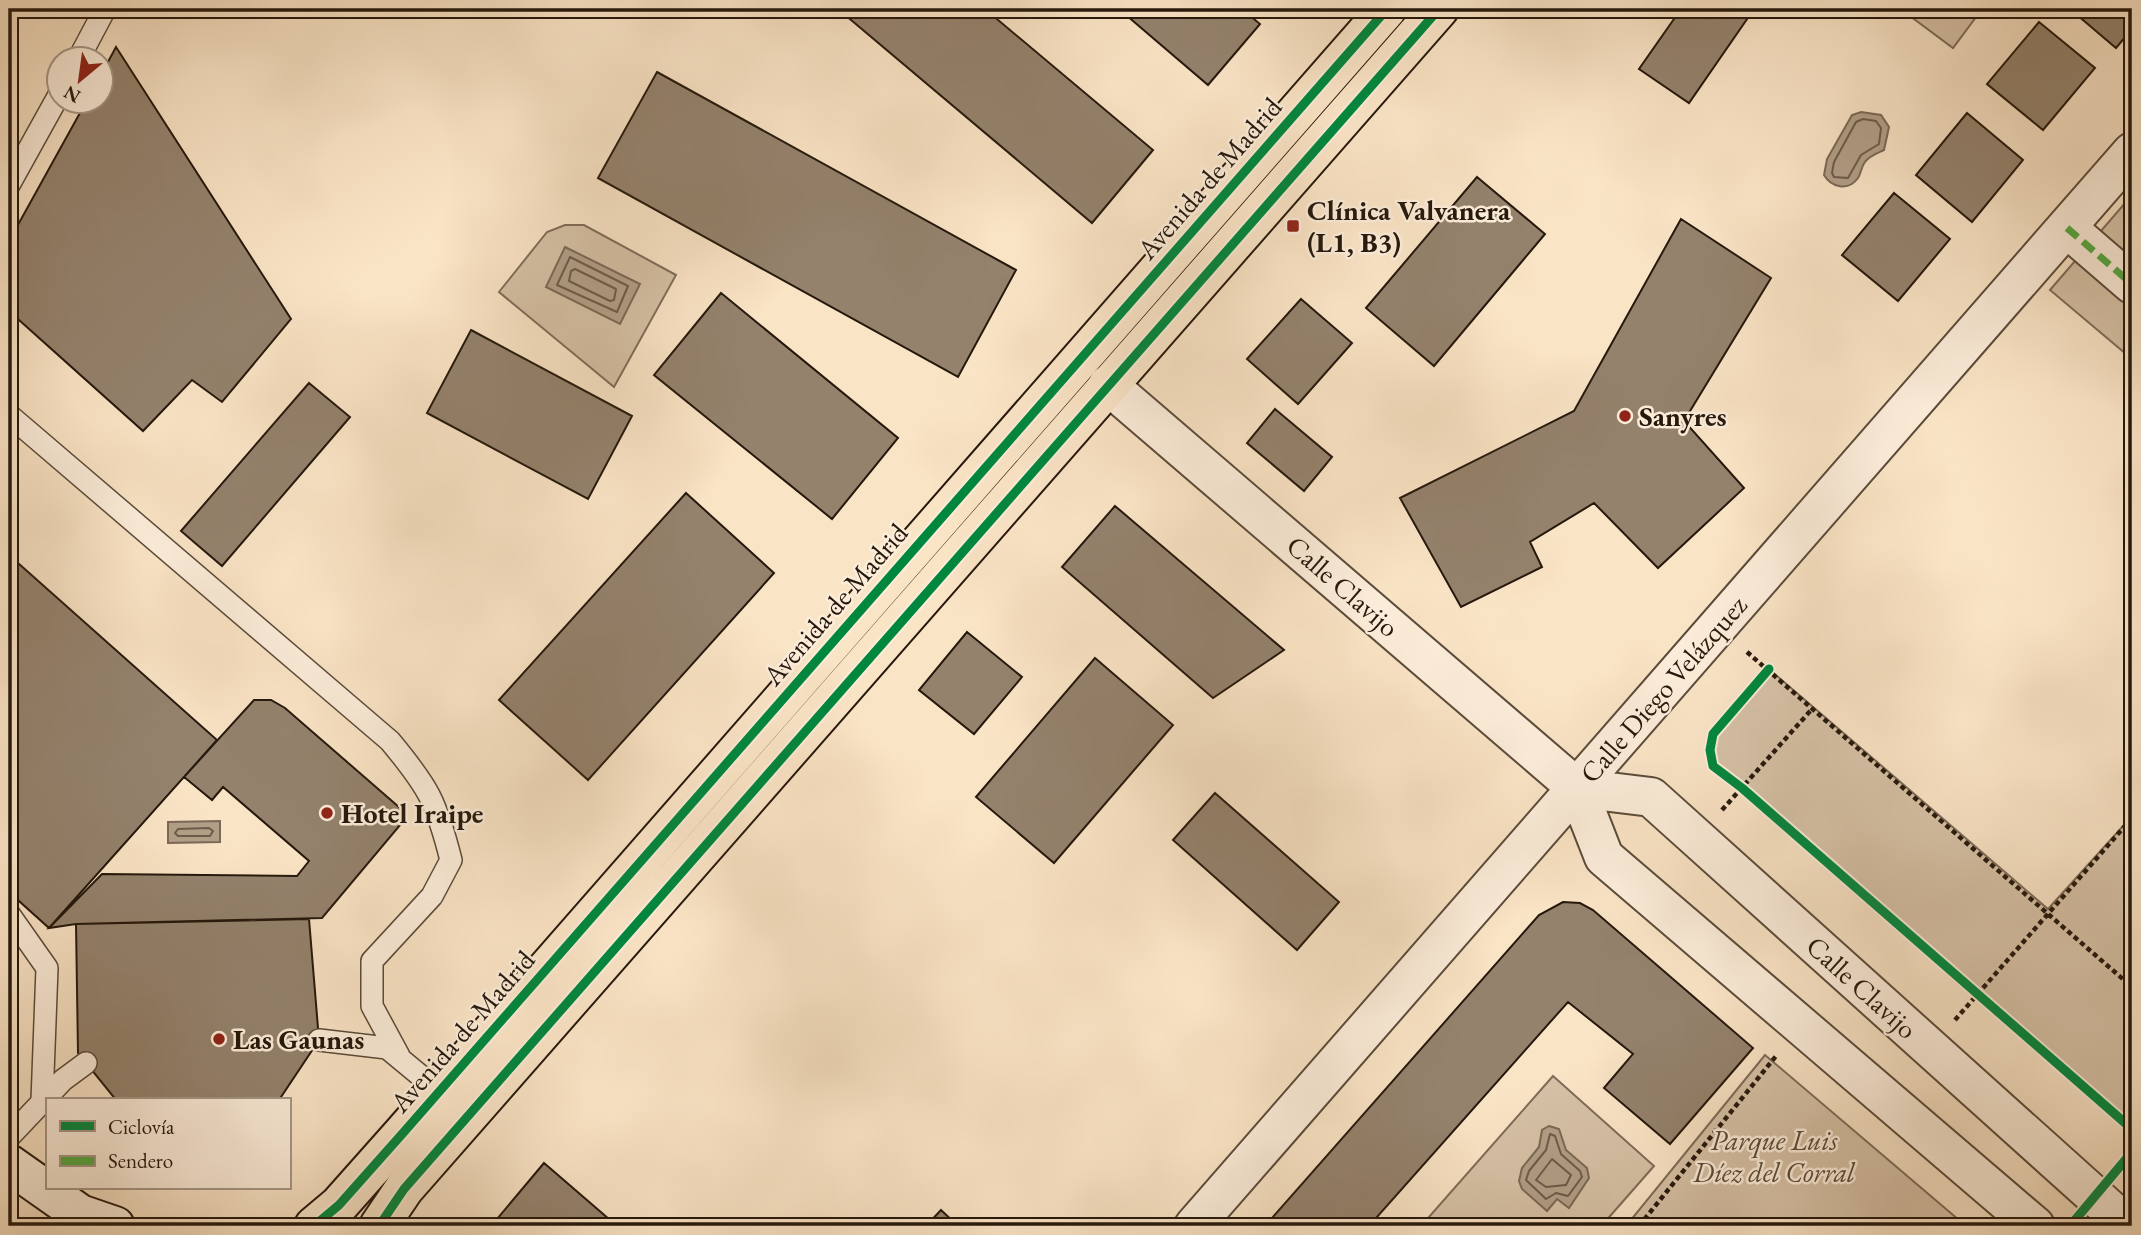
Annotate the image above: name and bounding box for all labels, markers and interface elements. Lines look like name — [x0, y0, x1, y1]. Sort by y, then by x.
north arrow — [46, 46, 116, 116]
text: N — [59, 79, 85, 109]
street label: Avenida de Madrid — [1128, 89, 1290, 267]
place label: Clínica Valvanera (L1, B3) — [1307, 192, 1511, 260]
marker: Clínica Valvanera (L1, B3) — [1285, 218, 1301, 234]
place label: Sanyres — [1639, 398, 1727, 434]
marker: Sanyres — [1617, 408, 1633, 424]
street label: Avenida de Madrid — [754, 515, 916, 693]
street label: Calle Clavijo — [1279, 527, 1407, 645]
street label: Calle Diego Velázquez — [1572, 587, 1755, 790]
place label: Hotel Iraipe — [341, 795, 484, 831]
marker: Hotel Iraipe — [319, 805, 335, 821]
street label: Calle Clavijo — [1799, 928, 1925, 1046]
street label: Avenida de Madrid — [381, 942, 543, 1120]
place label: Las Gaunas — [233, 1021, 364, 1057]
marker: Las Gaunas — [211, 1031, 227, 1047]
legend — [46, 1098, 290, 1190]
text: Ciclovía — [108, 1113, 175, 1140]
park label: Parque Luis Díez del Corral — [1692, 1122, 1856, 1190]
text: Sendero — [108, 1147, 173, 1174]

